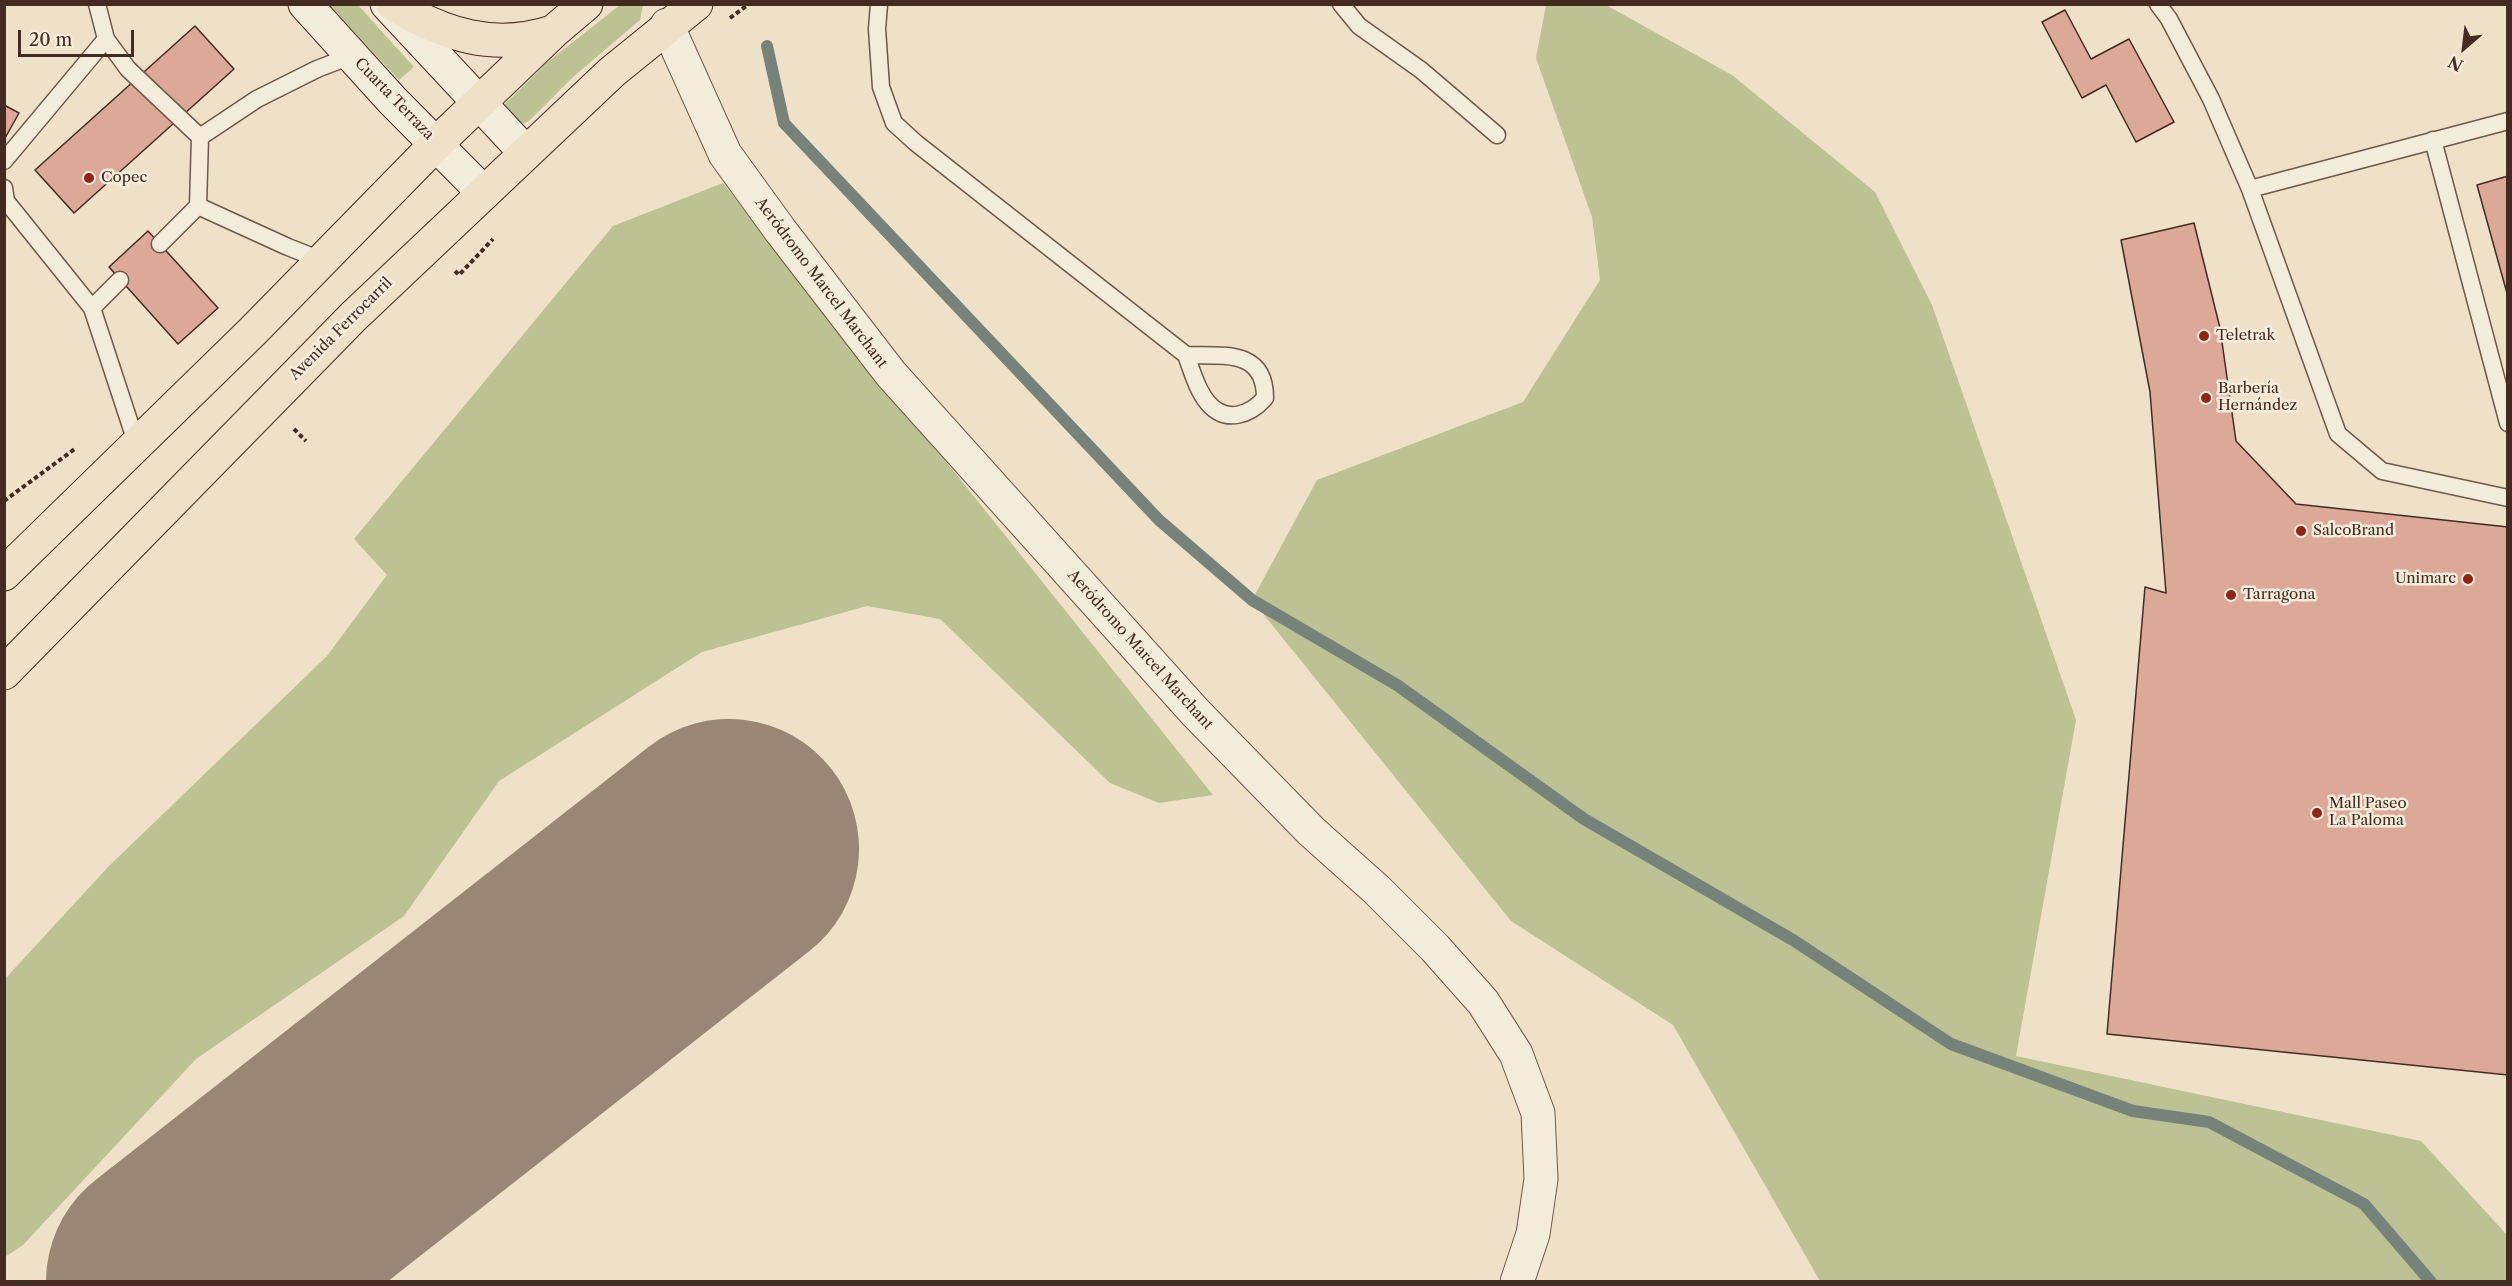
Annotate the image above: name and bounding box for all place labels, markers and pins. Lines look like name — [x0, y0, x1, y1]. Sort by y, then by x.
place label: Copec — [101, 169, 147, 187]
marker: Copec — [82, 171, 96, 185]
place label: Teletrak — [2216, 327, 2275, 345]
marker: Teletrak — [2197, 329, 2211, 343]
place label: Barbería Hernández — [2218, 380, 2297, 415]
marker: Barbería Hernández — [2199, 391, 2213, 405]
place label: SalcoBrand — [2313, 522, 2394, 540]
marker: SalcoBrand — [2294, 524, 2308, 538]
place label: Unimarc — [2395, 570, 2456, 588]
marker: Unimarc — [2461, 572, 2475, 586]
place label: Tarragona — [2243, 586, 2316, 604]
marker: Tarragona — [2224, 588, 2238, 602]
place label: Mall Paseo La Paloma — [2329, 795, 2407, 830]
marker: Mall Paseo La Paloma — [2310, 806, 2324, 820]

